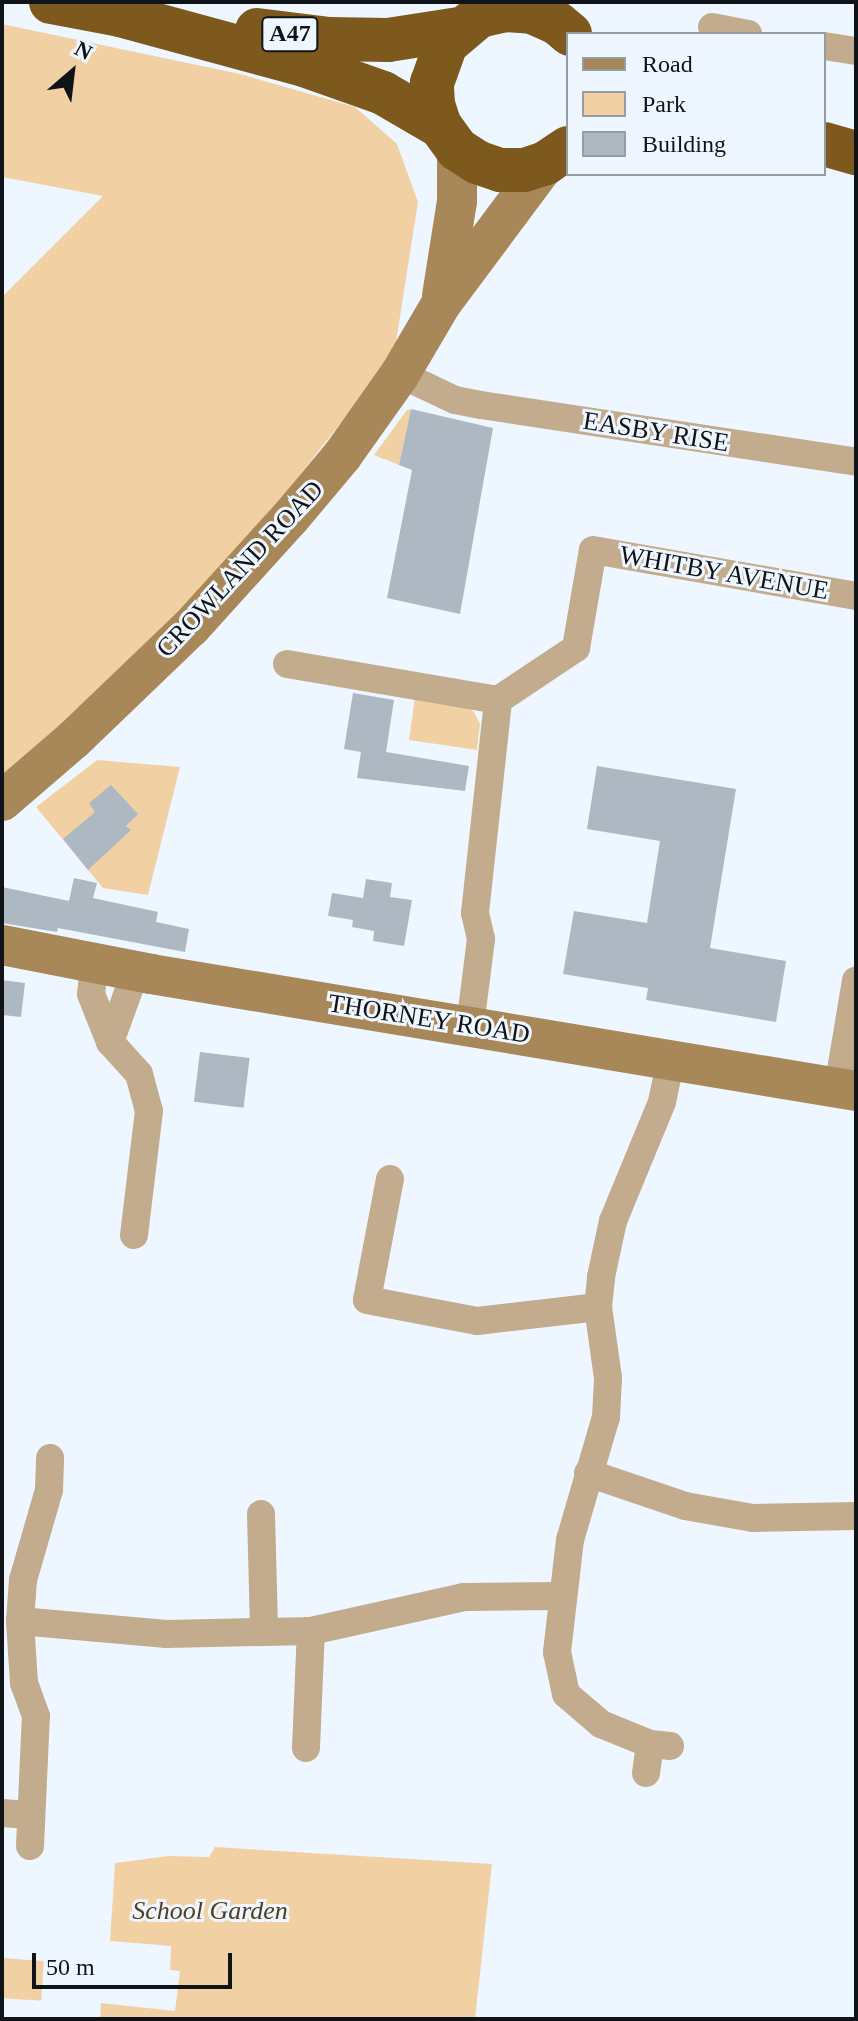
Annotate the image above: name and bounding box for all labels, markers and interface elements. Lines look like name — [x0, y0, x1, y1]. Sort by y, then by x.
road number: A47 — [260, 14, 320, 54]
north arrow — [32, 32, 112, 112]
legend — [566, 32, 826, 176]
text: N — [71, 36, 96, 65]
text: Road — [642, 51, 693, 77]
text: Park — [642, 91, 686, 117]
text: Building — [642, 131, 726, 157]
street label: EASBY RISE — [580, 405, 732, 459]
street label: CROWLAND ROAD — [150, 474, 330, 664]
street label: WHITBY AVENUE — [616, 539, 832, 607]
street label: THORNEY ROAD — [326, 988, 532, 1050]
park label: School Garden — [132, 1895, 288, 1927]
scale bar — [36, 1937, 236, 1987]
text: 50 m — [46, 1954, 95, 1980]

